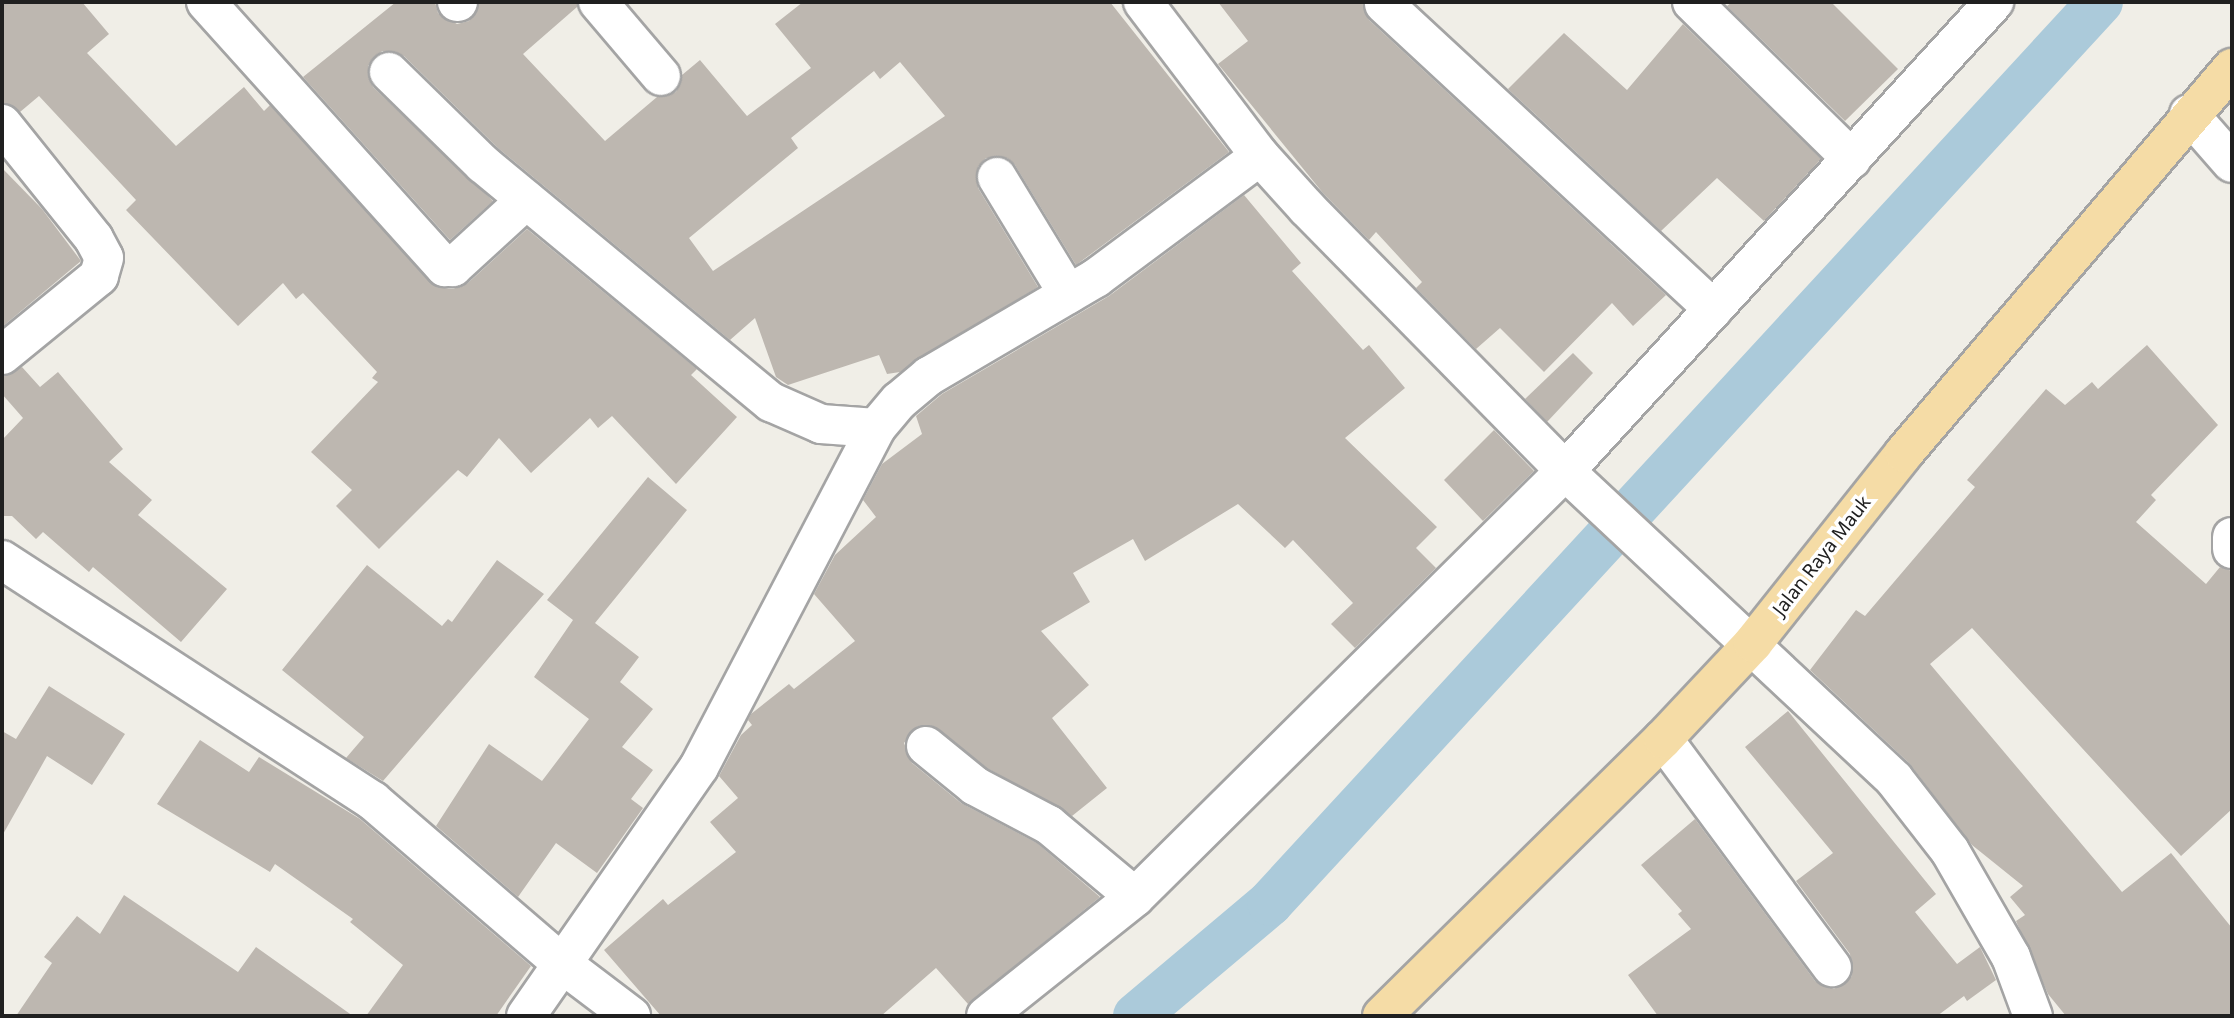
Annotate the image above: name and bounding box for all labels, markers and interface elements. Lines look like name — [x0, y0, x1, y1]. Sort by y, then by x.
street label: Jalan Raya Mauk — [1768, 492, 1876, 620]

